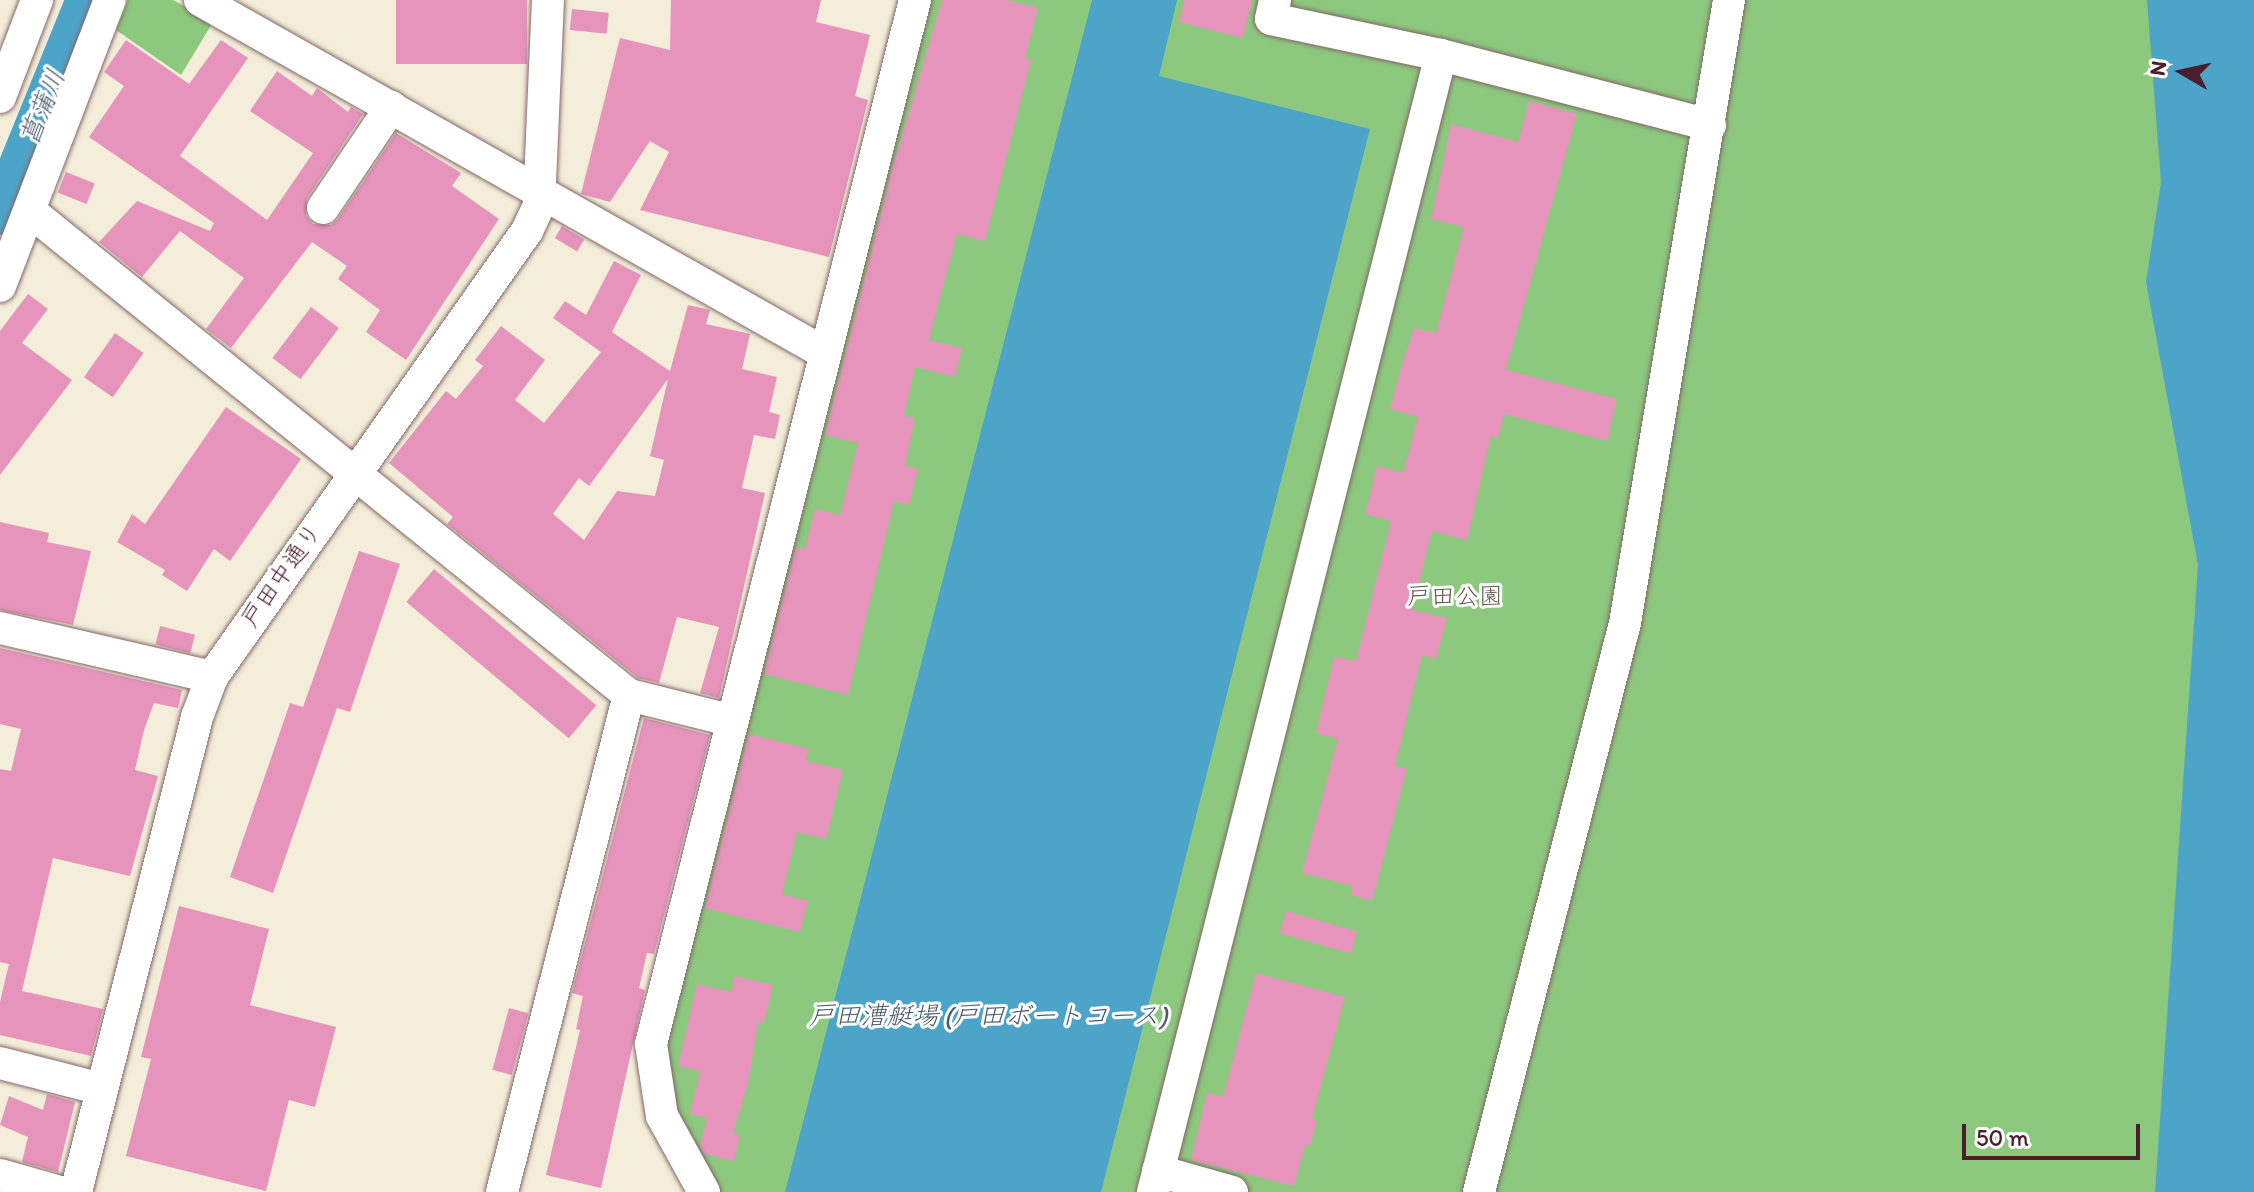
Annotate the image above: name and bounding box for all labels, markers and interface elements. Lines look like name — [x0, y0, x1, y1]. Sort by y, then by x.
north arrow — [2142, 32, 2222, 112]
text: N — [2143, 59, 2172, 78]
water label: 菖蒲川 — [14, 65, 72, 149]
street label: 戸田中通り — [235, 518, 327, 632]
park label: 戸田公園 — [1407, 582, 1503, 610]
water label: 戸田漕艇場 (戸田ボートコース) — [808, 1000, 1168, 1032]
scale bar — [1966, 1108, 2144, 1158]
text: 50 m — [1976, 1123, 2029, 1152]

